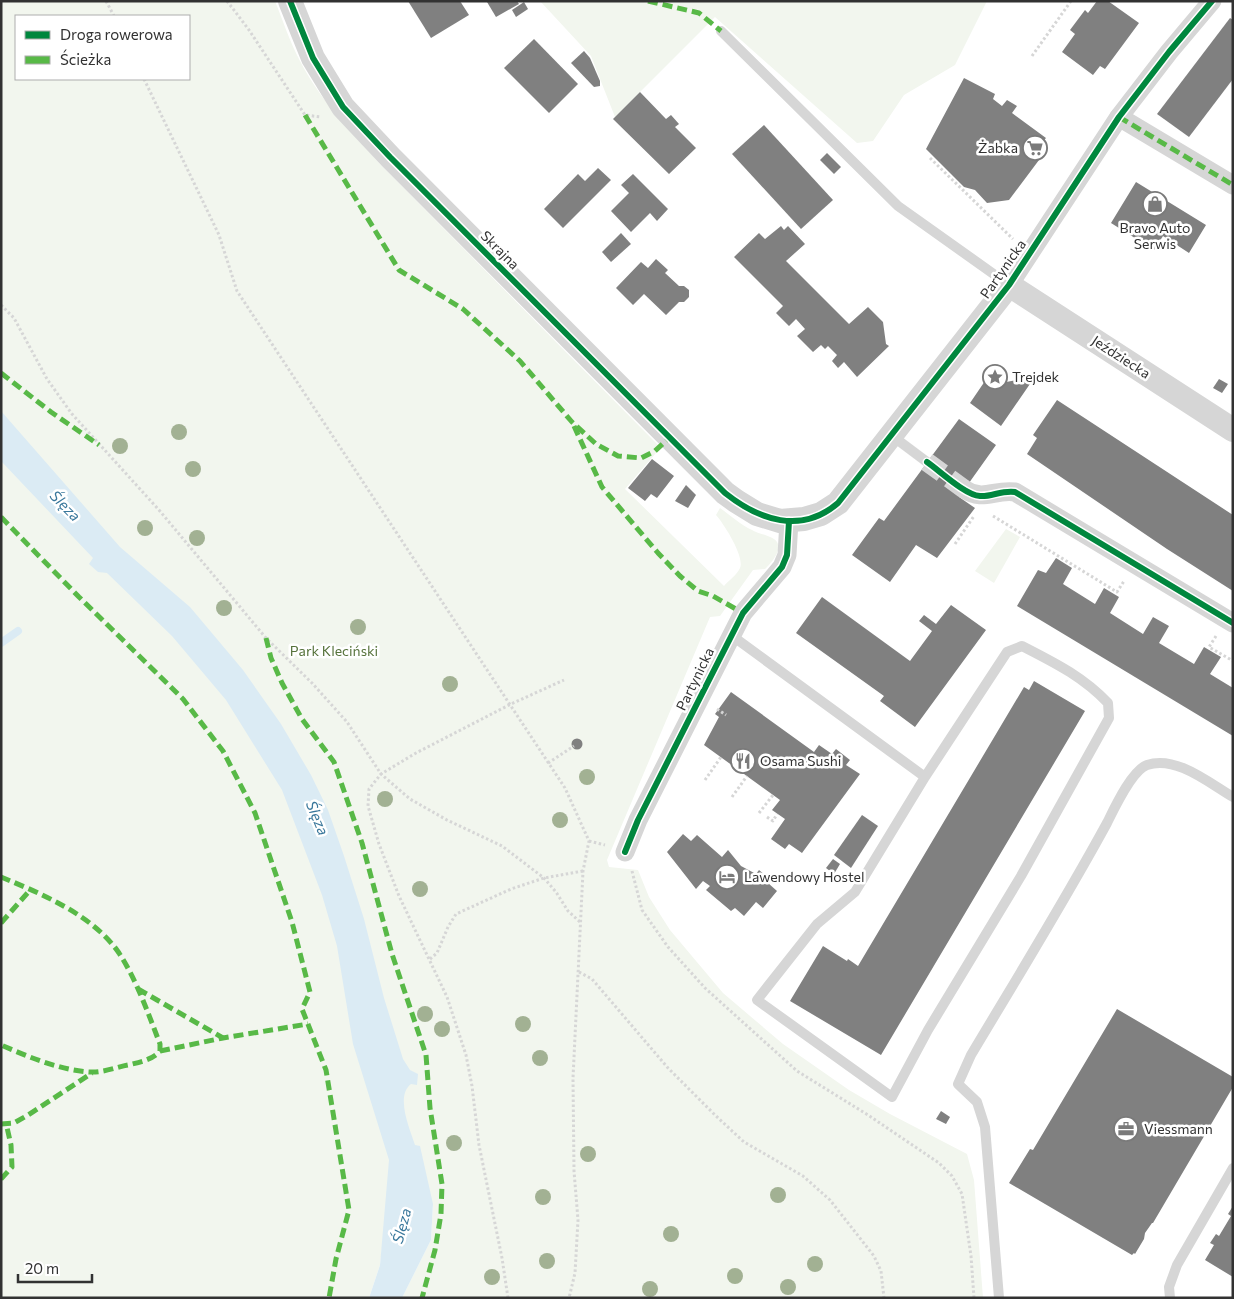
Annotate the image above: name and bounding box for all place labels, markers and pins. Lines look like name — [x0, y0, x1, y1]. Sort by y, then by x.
supermarket icon: Żabka — [1022, 135, 1048, 161]
place label: Żabka — [978, 139, 1018, 156]
shop icon: Bravo Auto Serwis — [1142, 191, 1168, 217]
place label: Bravo Auto Serwis — [1120, 219, 1190, 252]
place icon: Trejdek — [982, 364, 1008, 390]
place label: Trejdek — [1012, 368, 1060, 385]
restaurant icon: Osama Sushi — [730, 748, 756, 774]
place label: Osama Sushi — [760, 752, 841, 769]
hotel icon: Lawendowy Hostel — [714, 864, 740, 890]
place label: Lawendowy Hostel — [744, 868, 865, 885]
office icon: Viessmann — [1113, 1116, 1139, 1142]
place label: Viessmann — [1144, 1120, 1213, 1137]

